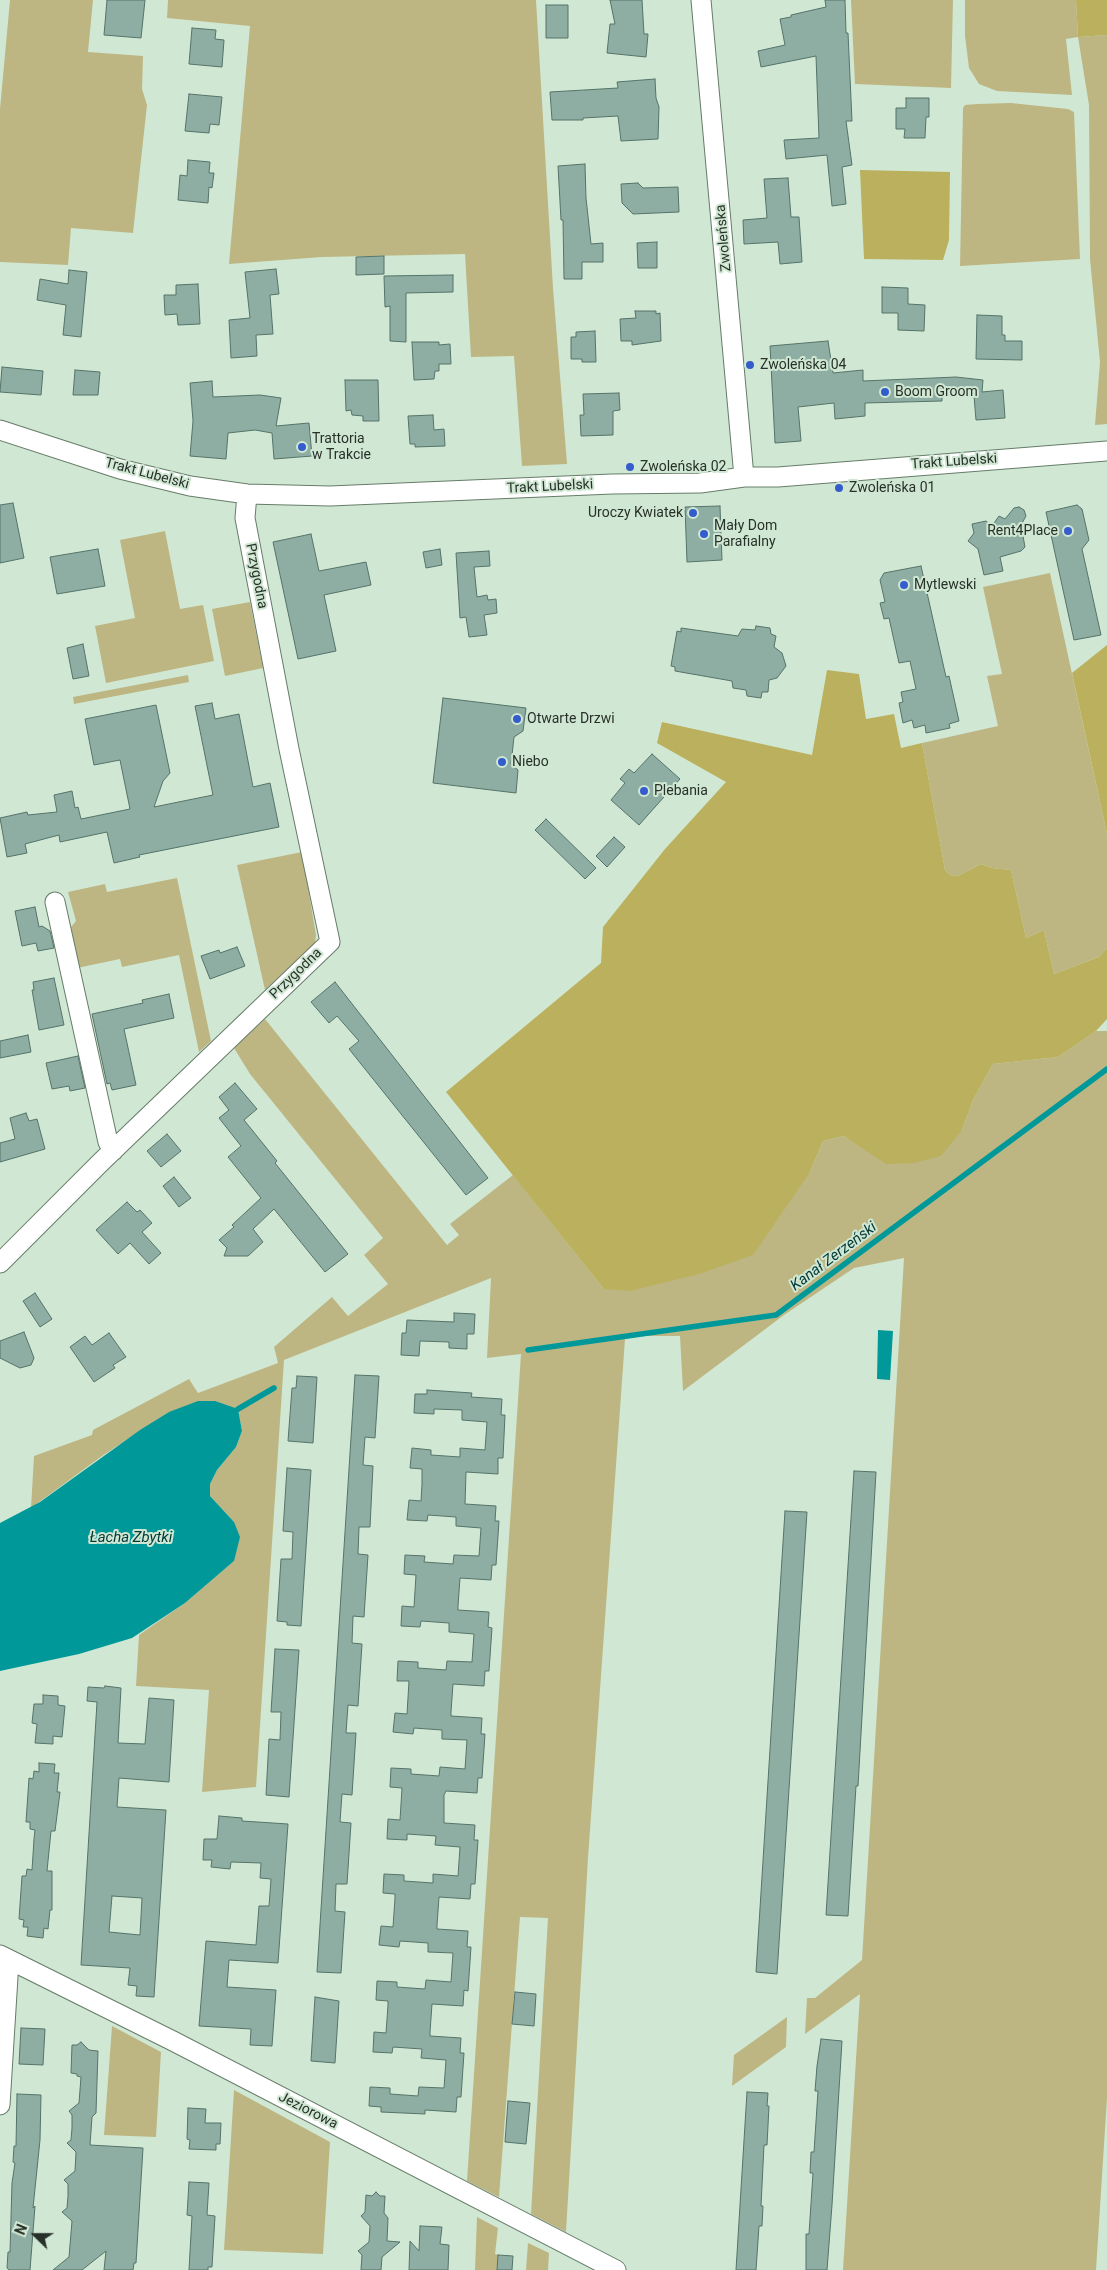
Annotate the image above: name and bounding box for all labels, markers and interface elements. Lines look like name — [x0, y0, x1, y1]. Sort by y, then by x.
street label: Zwoleńska — [713, 204, 735, 272]
place label: Zwoleńska 04 — [760, 357, 846, 373]
marker: Zwoleńska 04 — [744, 359, 756, 371]
place label: Boom Groom — [895, 384, 978, 400]
marker: Boom Groom — [879, 386, 891, 398]
place label: Trattoria w Trakcie — [312, 431, 371, 464]
marker: Trattoria w Trakcie — [296, 441, 308, 453]
street label: Trakt Lubelski — [910, 451, 998, 473]
street label: Trakt Lubelski — [103, 455, 191, 493]
place label: Zwoleńska 02 — [640, 459, 726, 475]
marker: Zwoleńska 02 — [624, 461, 636, 473]
street label: Trakt Lubelski — [506, 476, 594, 498]
place label: Zwoleńska 01 — [849, 480, 935, 496]
marker: Zwoleńska 01 — [833, 482, 845, 494]
place label: Uroczy Kwiatek — [588, 505, 683, 521]
marker: Uroczy Kwiatek — [687, 507, 699, 519]
place label: Mały Dom Parafialny — [714, 518, 777, 550]
place label: Rent4Place — [987, 523, 1058, 539]
marker: Rent4Place — [1062, 525, 1074, 537]
marker: Mały Dom Parafialny — [698, 528, 710, 540]
street label: Przygodna — [241, 542, 271, 610]
place label: Mytlewski — [914, 577, 977, 593]
marker: Mytlewski — [898, 579, 910, 591]
place label: Otwarte Drzwi — [527, 711, 615, 727]
marker: Otwarte Drzwi — [511, 713, 523, 725]
place label: Niebo — [512, 754, 549, 770]
marker: Niebo — [496, 756, 508, 768]
place label: Plebania — [654, 783, 708, 799]
marker: Plebania — [638, 785, 650, 797]
street label: Przygodna — [266, 945, 326, 1003]
water label: Kanał Zerzeński — [787, 1219, 881, 1295]
water label: Łacha Zbytki — [90, 1529, 172, 1547]
street label: Jeziorowa — [276, 2089, 340, 2133]
north arrow — [10, 2210, 60, 2260]
text: N — [12, 2222, 30, 2237]

